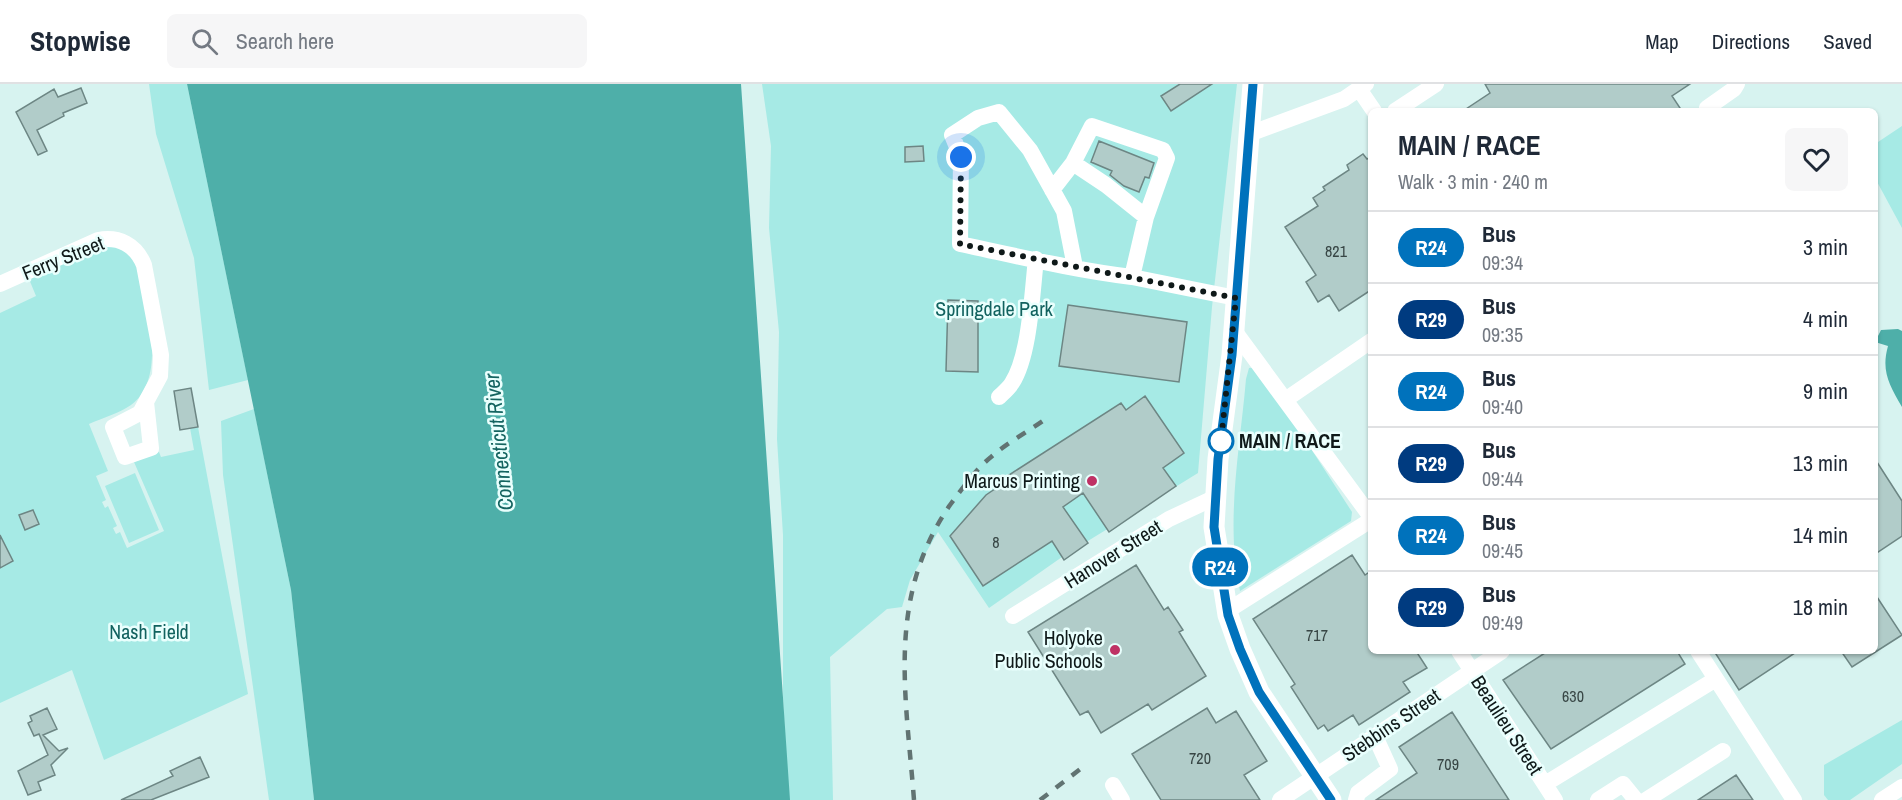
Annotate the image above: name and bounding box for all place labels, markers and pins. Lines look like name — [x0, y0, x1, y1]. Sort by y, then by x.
place label: MAIN / RACE — [1239, 427, 1341, 454]
marker: MAIN / RACE — [1208, 428, 1234, 454]
place label: Marcus Printing — [964, 467, 1080, 494]
marker: Marcus Printing — [1085, 474, 1099, 488]
place label: Holyoke Public Schools — [995, 624, 1103, 674]
marker: Holyoke Public Schools — [1108, 643, 1122, 657]

